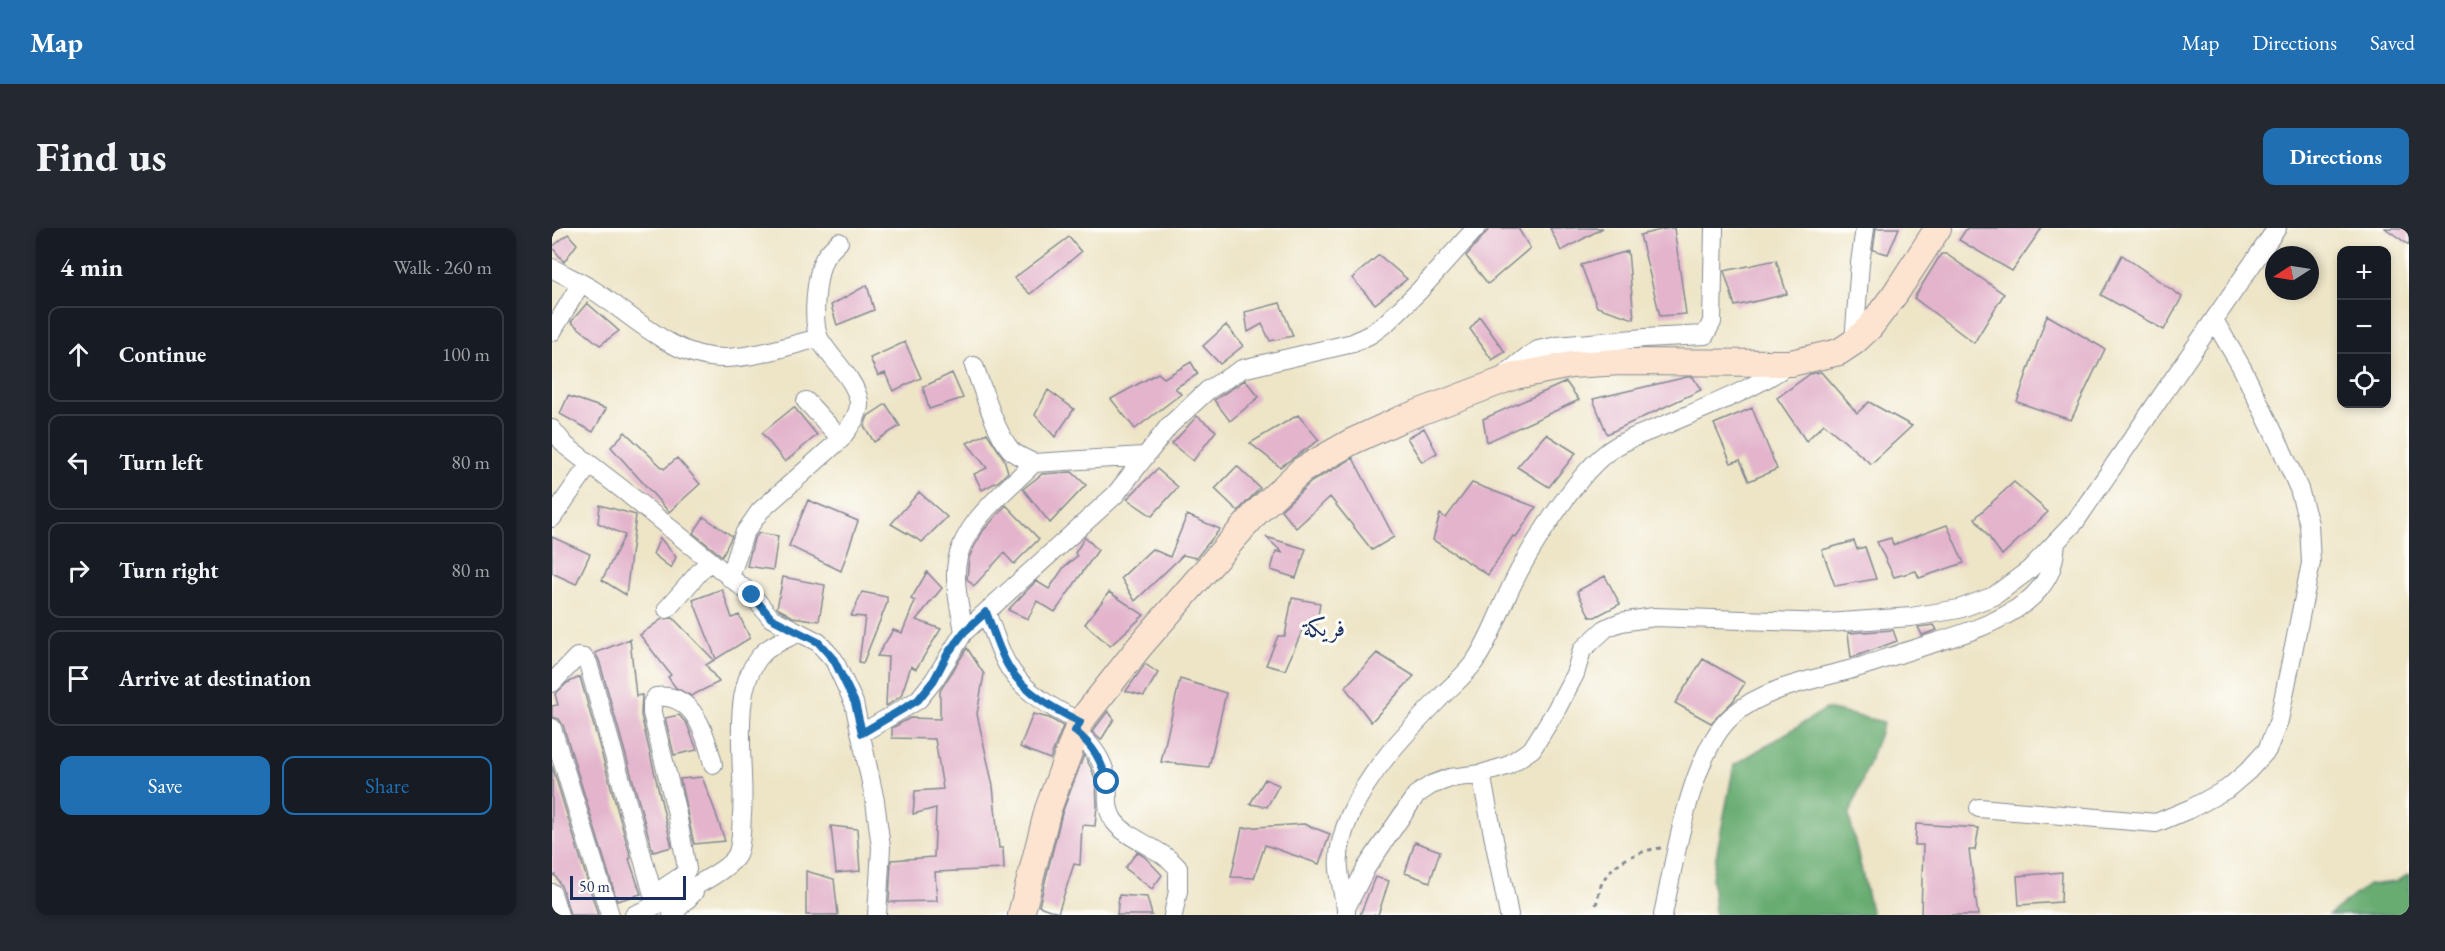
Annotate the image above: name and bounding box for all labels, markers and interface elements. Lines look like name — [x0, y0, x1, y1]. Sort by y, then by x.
text: Map — [30, 24, 83, 60]
text: Map — [2182, 29, 2219, 56]
text: Directions — [2252, 29, 2337, 56]
text: Saved — [2370, 29, 2415, 56]
button: Directions — [2263, 128, 2409, 185]
text: Find us — [36, 129, 167, 184]
north arrow — [2265, 246, 2319, 300]
map controls — [2337, 246, 2391, 408]
button: + — [2337, 246, 2391, 300]
text: 4 min — [60, 250, 123, 284]
text: Walk · 260 m — [393, 254, 492, 280]
button: − — [2337, 300, 2391, 354]
icon: ahead — [62, 338, 95, 371]
text: Continue — [119, 340, 206, 369]
text: 100 m — [442, 341, 490, 367]
button: locate — [2337, 354, 2391, 408]
icon: left — [62, 446, 95, 479]
text: Turn left — [119, 448, 203, 477]
text: 80 m — [451, 449, 490, 475]
icon: right — [62, 554, 95, 587]
text: Turn right — [119, 556, 218, 585]
text: 80 m — [451, 557, 490, 583]
route end — [738, 581, 764, 607]
district label: فريكة — [1302, 612, 1345, 643]
icon: arrive — [62, 662, 95, 695]
text: Arrive at destination — [119, 664, 311, 693]
button: Save — [60, 756, 270, 815]
button: Share — [282, 756, 492, 815]
route start — [1093, 768, 1119, 794]
scale bar — [570, 873, 686, 900]
text: 50 m — [579, 876, 610, 897]

